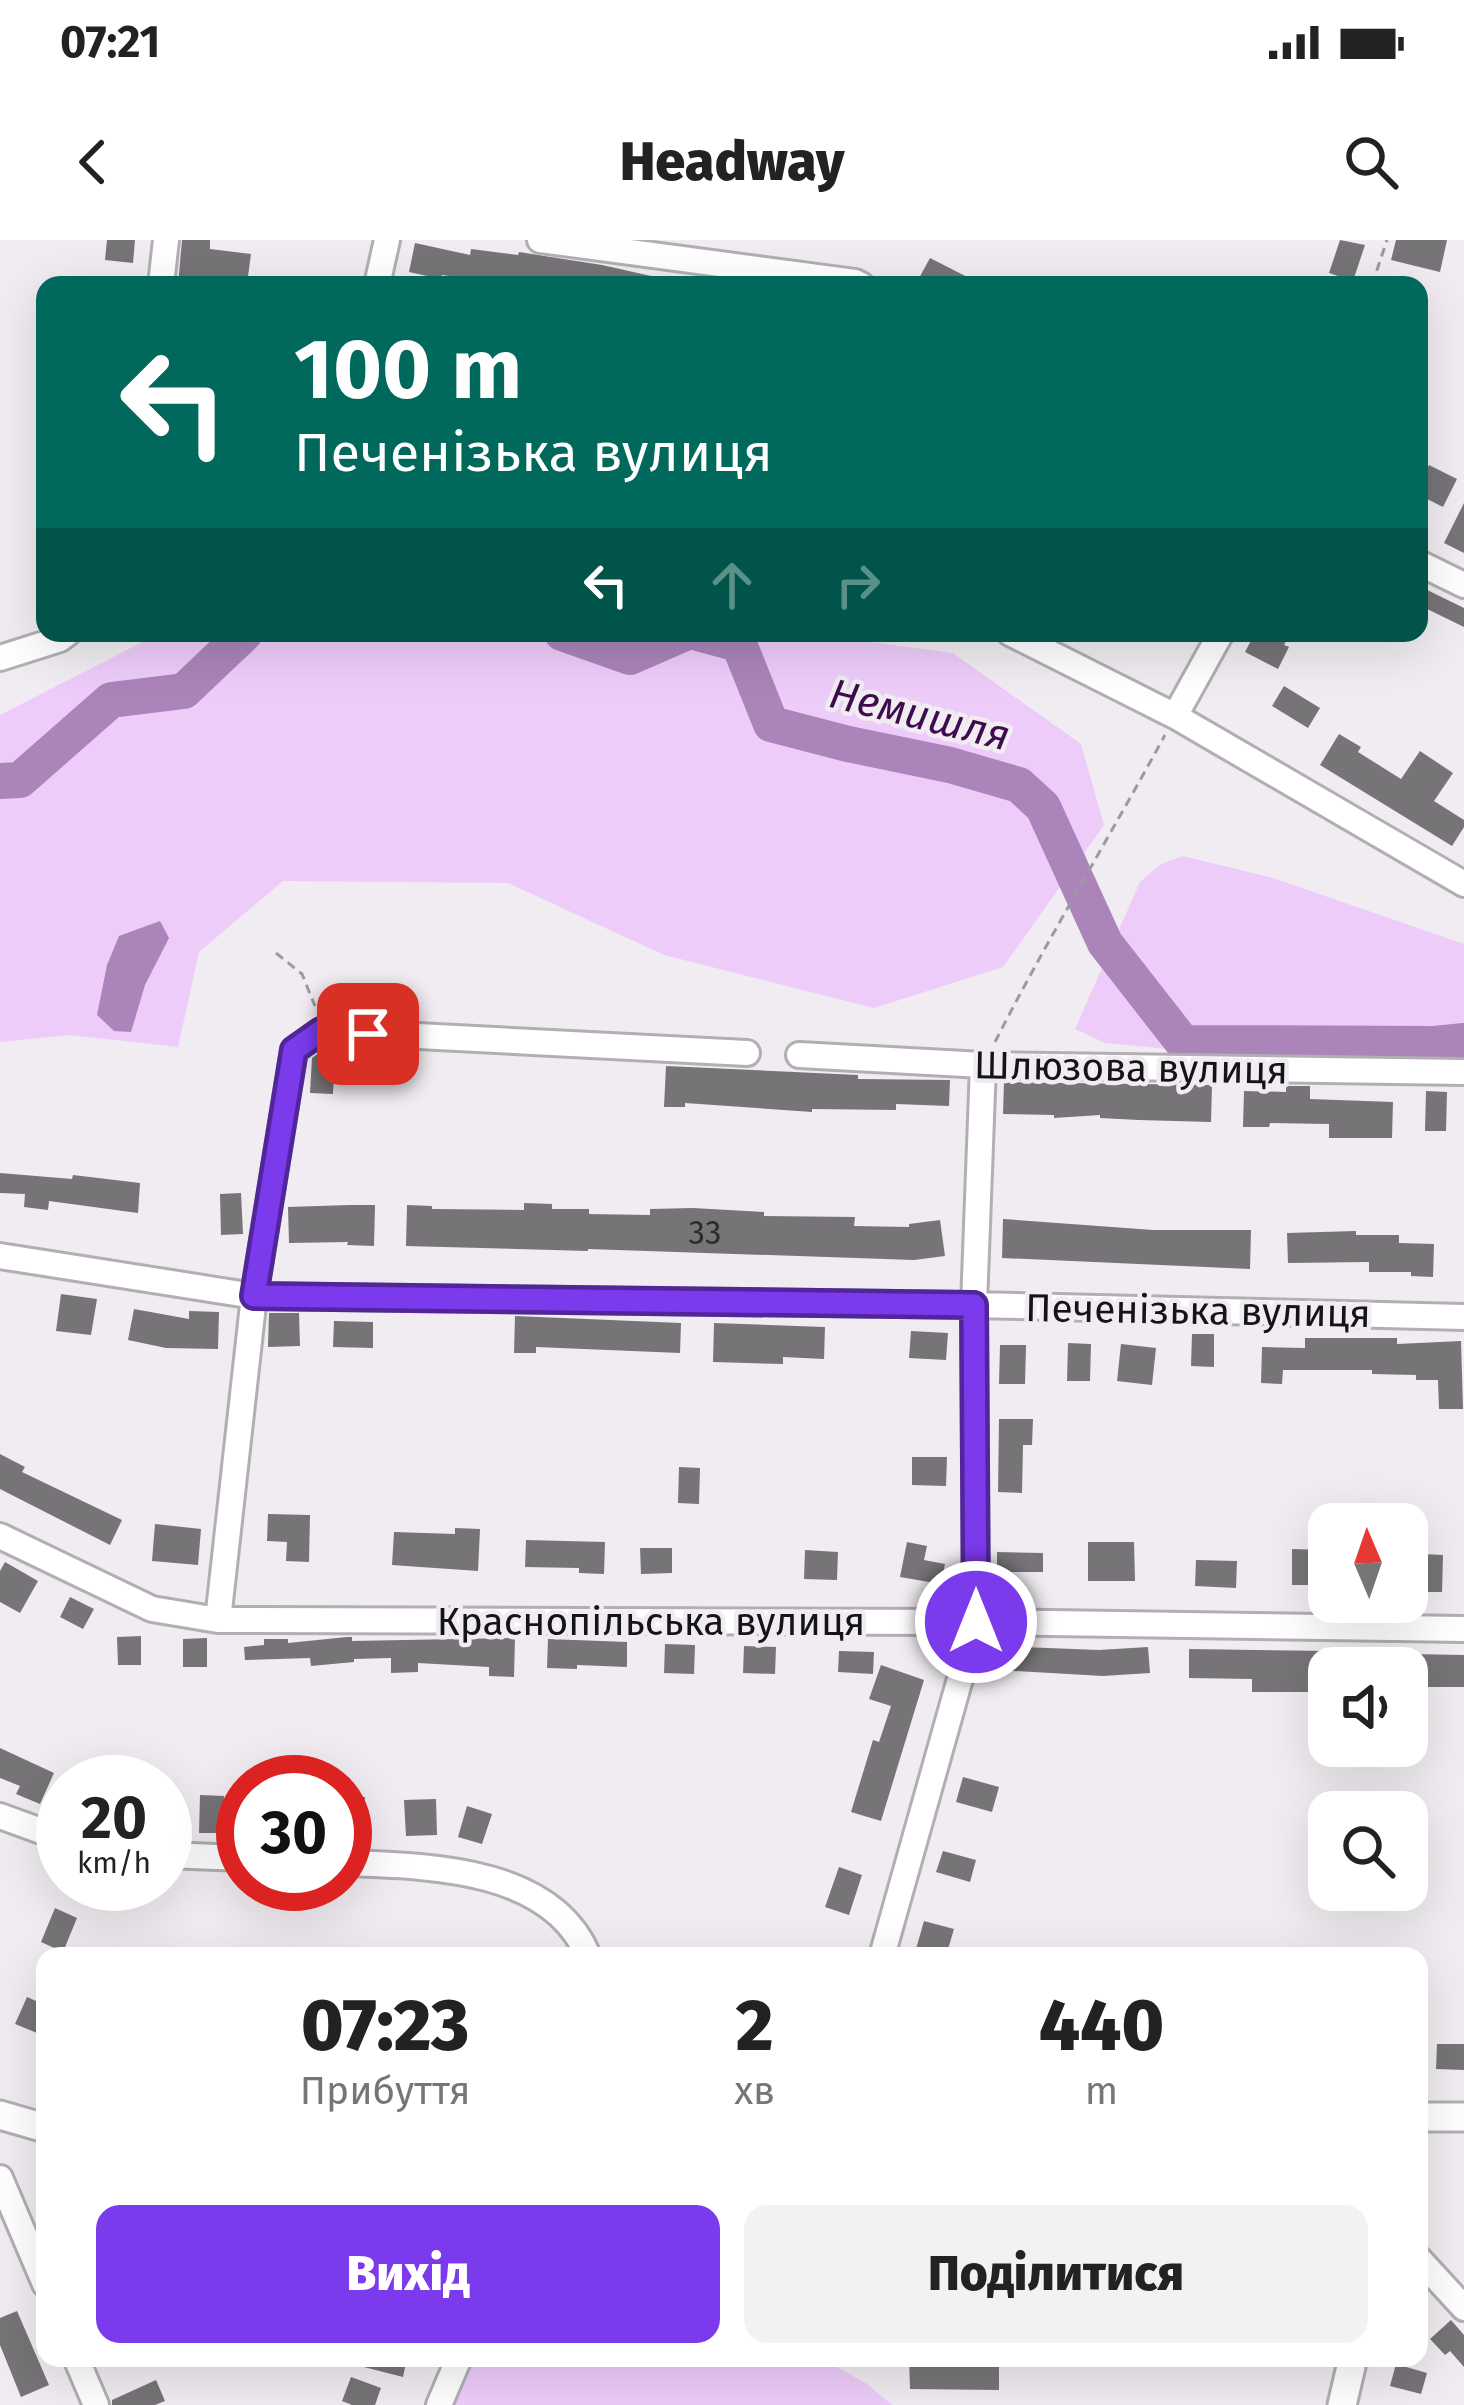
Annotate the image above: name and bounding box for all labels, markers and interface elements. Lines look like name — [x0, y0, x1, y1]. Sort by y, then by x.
text: 07:21 — [60, 15, 160, 69]
icon: back — [60, 129, 126, 195]
icon: search — [1338, 129, 1404, 195]
text: Headway — [620, 130, 844, 194]
text: 100 m — [294, 319, 522, 420]
icon: left — [96, 324, 252, 480]
text: Печенізька вулиця — [294, 421, 773, 485]
icon: left — [573, 552, 639, 618]
icon: ahead — [699, 552, 765, 618]
icon: right — [825, 552, 891, 618]
water label: Немишля — [824, 668, 1015, 762]
pin — [317, 983, 419, 1085]
icon: arrive — [335, 1001, 401, 1067]
street label: Шлюзова вулиця — [974, 1042, 1288, 1094]
house number: 33 — [689, 1213, 721, 1253]
street label: Печенізька вулиця — [1025, 1285, 1371, 1337]
north arrow — [1308, 1503, 1428, 1623]
map controls — [1308, 1503, 1428, 1911]
position arrow — [913, 1559, 1039, 1685]
street label: Краснопільська вулиця — [437, 1599, 865, 1645]
button: sound — [1308, 1647, 1428, 1767]
speed limit sign: 30 — [216, 1755, 372, 1911]
text: 20 — [81, 1782, 147, 1854]
button: search — [1308, 1791, 1428, 1911]
text: km/h — [77, 1845, 151, 1881]
text: 07:23 — [301, 1983, 469, 2069]
text: 2 — [736, 1983, 773, 2069]
text: 440 — [1039, 1983, 1164, 2069]
text: Прибуття — [300, 2068, 470, 2114]
text: хв — [734, 2068, 775, 2114]
text: m — [1085, 2068, 1118, 2114]
button: Вихід — [96, 2205, 720, 2343]
button: Поділитися — [744, 2205, 1368, 2343]

